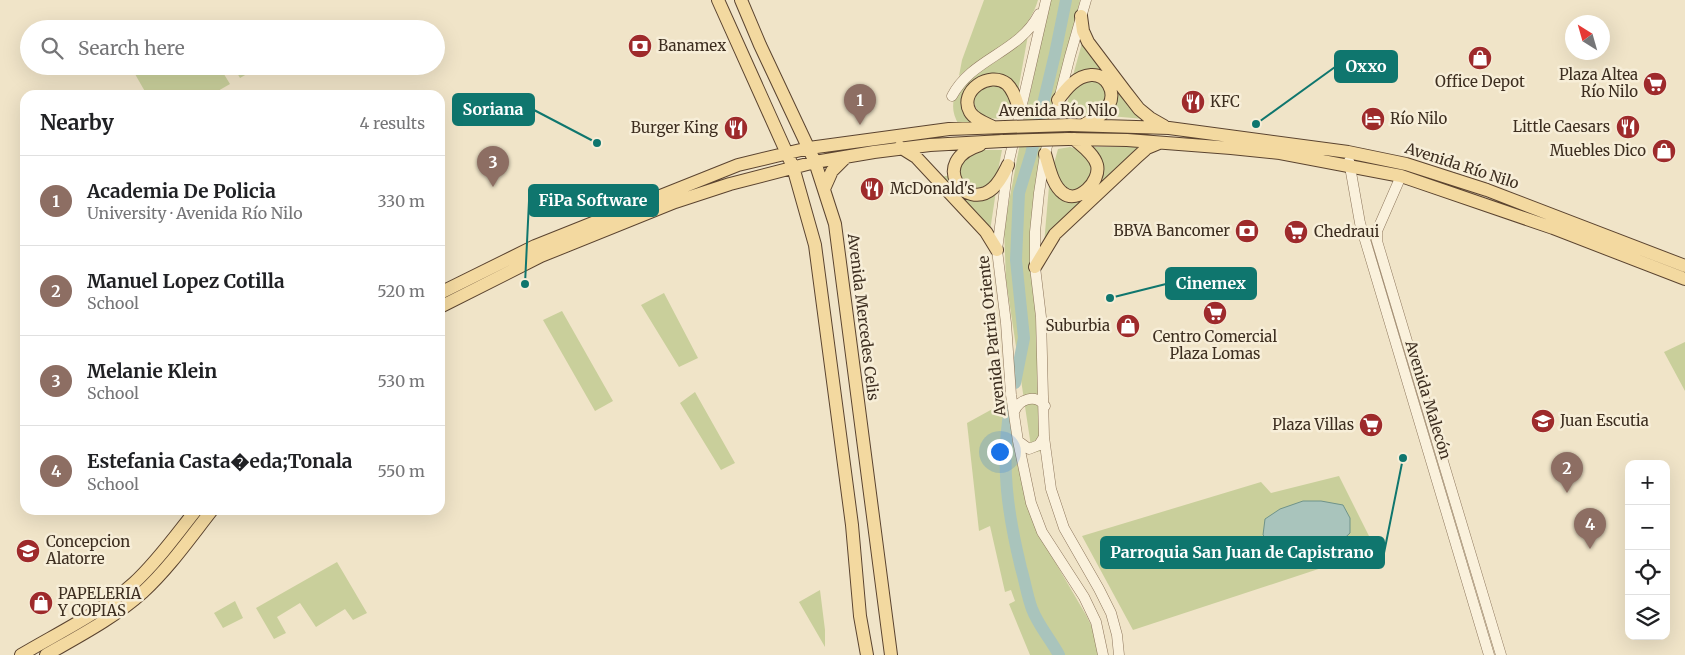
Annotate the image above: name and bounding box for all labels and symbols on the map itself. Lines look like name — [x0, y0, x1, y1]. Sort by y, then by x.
north arrow — [1565, 15, 1610, 60]
bank icon: Banamex — [627, 33, 653, 59]
place label: Banamex — [658, 36, 726, 55]
shop icon: Office Depot — [1467, 45, 1493, 71]
callout: Oxxo — [1335, 51, 1397, 82]
text: Oxxo — [1345, 56, 1387, 76]
place label: Plaza Altea Río Nilo — [1559, 65, 1638, 101]
supermarket icon: Plaza Altea Río Nilo — [1642, 71, 1668, 97]
place label: Office Depot — [1435, 72, 1525, 91]
pin: 1 — [844, 84, 876, 125]
restaurant icon: KFC — [1180, 89, 1206, 115]
place label: KFC — [1210, 92, 1240, 111]
callout: Soriana — [453, 94, 534, 125]
text: Soriana — [463, 99, 524, 119]
street label: Avenida Río Nilo — [998, 101, 1118, 120]
hotel icon: Río Nilo — [1360, 106, 1386, 132]
place label: Río Nilo — [1390, 109, 1447, 128]
restaurant icon: Little Caesars — [1615, 114, 1641, 140]
restaurant icon: Burger King — [723, 115, 749, 141]
place label: Little Caesars — [1513, 117, 1610, 136]
place label: Burger King — [631, 118, 718, 137]
street label: Avenida Río Nilo — [1402, 138, 1522, 193]
shop icon: Muebles Dico — [1651, 138, 1677, 164]
place label: Muebles Dico — [1550, 141, 1646, 160]
pin: 3 — [477, 146, 509, 187]
restaurant icon: McDonald's — [859, 176, 885, 202]
place label: McDonald's — [890, 179, 975, 198]
callout: FiPa Software — [529, 185, 658, 216]
text: FiPa Software — [538, 190, 648, 210]
bank icon: BBVA Bancomer — [1234, 218, 1260, 244]
supermarket icon: Chedraui — [1283, 219, 1309, 245]
place label: BBVA Bancomer — [1114, 221, 1230, 240]
place label: Chedraui — [1314, 222, 1380, 241]
street label: Avenida Mercedes Celis — [844, 231, 883, 401]
street label: Avenida Patria Oriente — [974, 255, 1009, 418]
callout: Cinemex — [1166, 268, 1256, 299]
text: Cinemex — [1176, 273, 1246, 293]
supermarket icon: Centro Comercial Plaza Lomas — [1202, 300, 1228, 326]
shop icon: Suburbia — [1115, 313, 1141, 339]
place label: Suburbia — [1045, 316, 1110, 335]
place label: Centro Comercial Plaza Lomas — [1153, 327, 1277, 363]
street label: Avenida Malecón — [1401, 337, 1456, 462]
school or university icon: Juan Escutia — [1530, 408, 1556, 434]
place label: Juan Escutia — [1559, 411, 1649, 430]
supermarket icon: Plaza Villas — [1358, 412, 1384, 438]
place label: Plaza Villas — [1272, 415, 1354, 434]
your location — [987, 439, 1013, 465]
pin: 2 — [1551, 452, 1583, 493]
pin: 4 — [1574, 508, 1606, 549]
place label: Concepcion Alatorre — [45, 532, 130, 568]
callout: Parroquia San Juan de Capistrano — [1101, 537, 1384, 568]
school or university icon: Concepcion Alatorre — [15, 538, 41, 564]
text: Parroquia San Juan de Capistrano — [1110, 542, 1374, 562]
place label: PAPELERIA Y COPIAS — [57, 584, 142, 620]
shop icon: PAPELERIA Y COPIAS — [28, 590, 54, 616]

